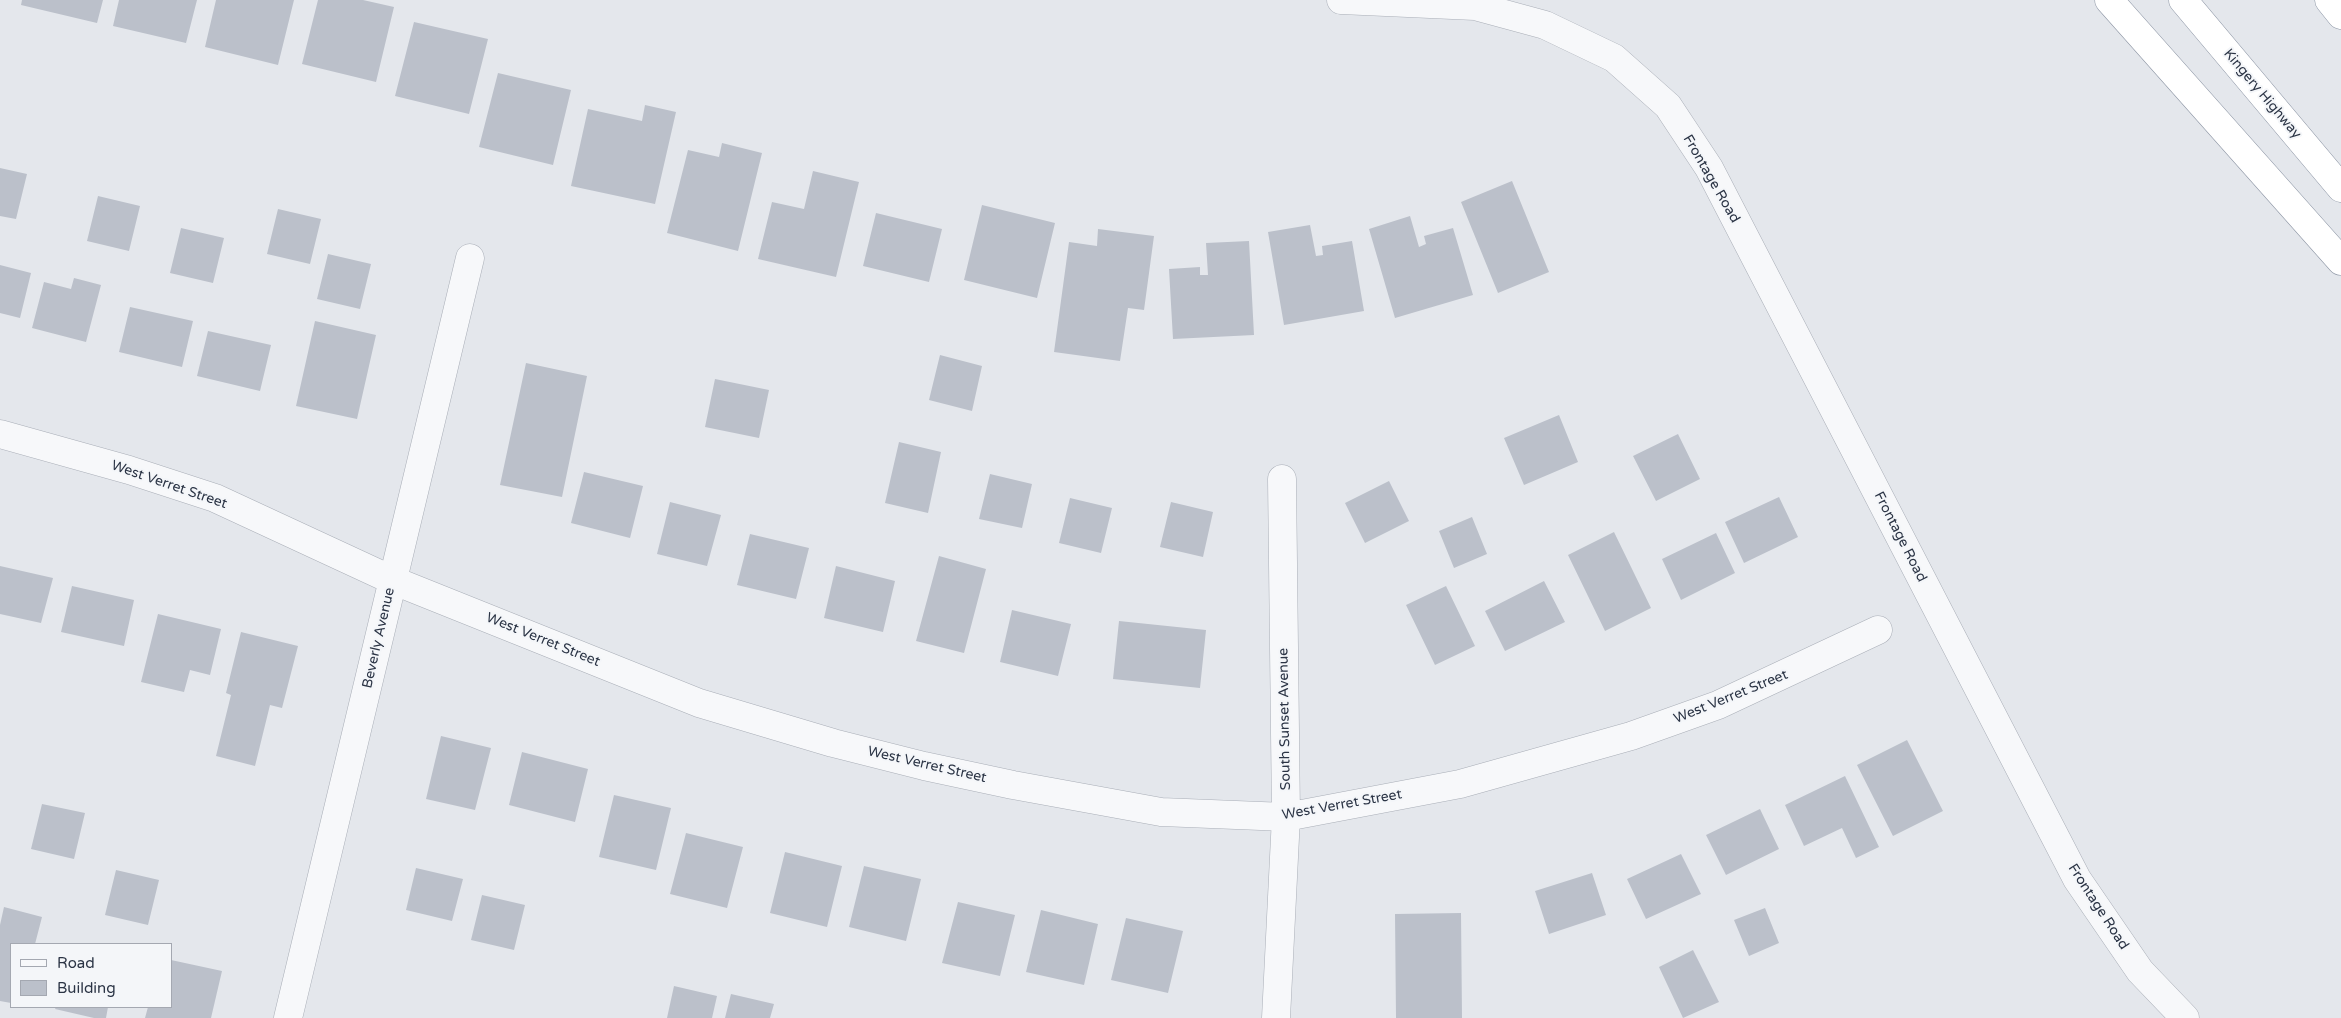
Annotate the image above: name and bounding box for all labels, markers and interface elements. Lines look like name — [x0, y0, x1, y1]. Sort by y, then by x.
street label: Kingery Highway — [2220, 46, 2304, 142]
street label: Frontage Road — [1679, 132, 1743, 226]
street label: West Verret Street — [109, 457, 229, 513]
street label: Frontage Road — [1870, 489, 1930, 585]
street label: Beverly Avenue — [359, 586, 399, 690]
street label: West Verret Street — [484, 609, 602, 671]
street label: South Sunset Avenue — [1275, 648, 1295, 790]
street label: West Verret Street — [1672, 666, 1790, 728]
street label: West Verret Street — [866, 743, 988, 787]
street label: West Verret Street — [1281, 786, 1403, 824]
street label: Frontage Road — [2064, 861, 2132, 953]
legend — [10, 943, 172, 1008]
text: Road — [57, 954, 95, 972]
text: Building — [57, 979, 116, 997]

